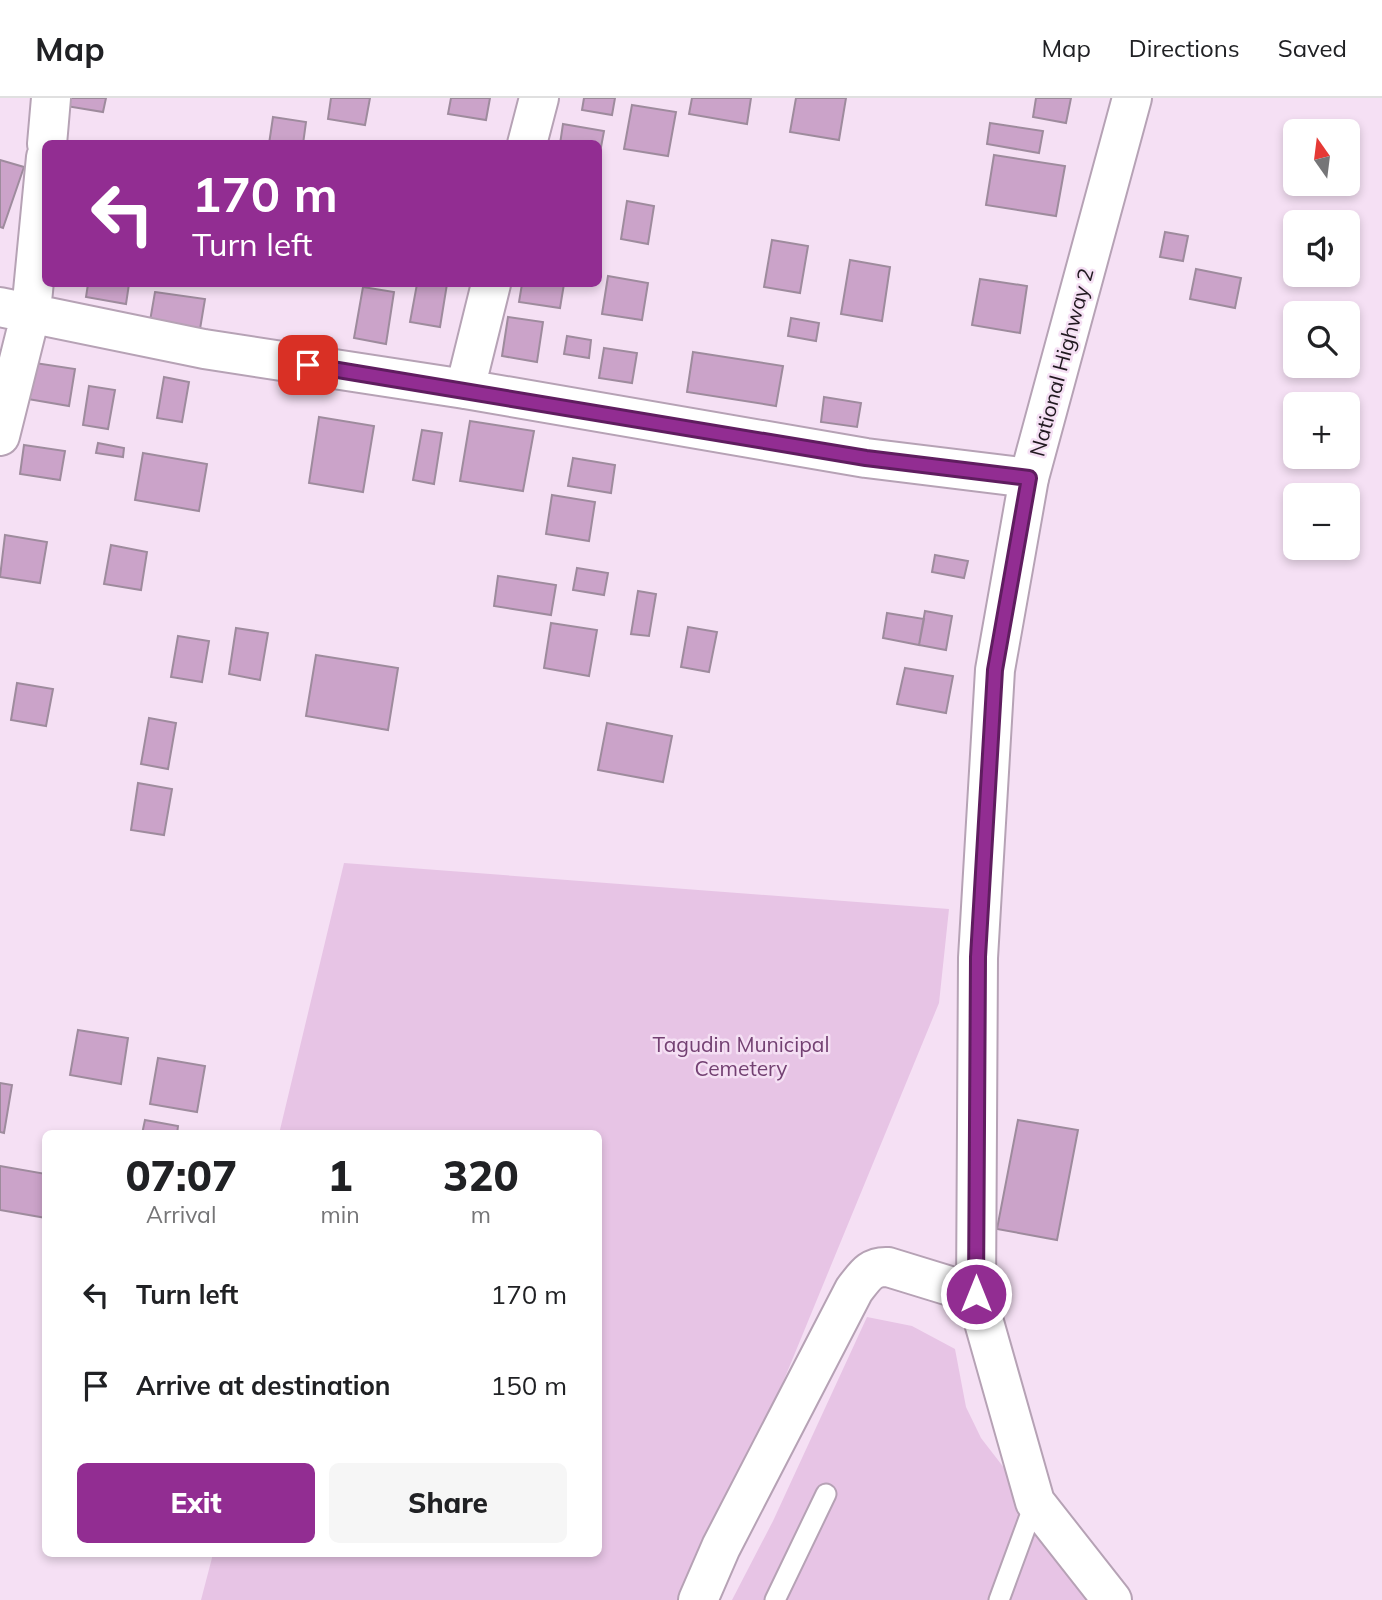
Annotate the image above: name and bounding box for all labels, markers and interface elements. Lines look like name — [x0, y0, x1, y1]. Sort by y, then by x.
text: Map — [35, 28, 105, 69]
text: Map — [1041, 33, 1091, 63]
text: Directions — [1129, 33, 1240, 63]
text: Saved — [1278, 33, 1347, 63]
north arrow — [1283, 119, 1360, 196]
map controls — [1283, 119, 1360, 560]
text: 170 m — [192, 163, 338, 224]
icon: left — [77, 168, 168, 259]
button: sound — [1283, 210, 1360, 287]
text: Turn left — [192, 224, 312, 264]
street label: National Highway 2 — [1023, 265, 1099, 459]
button: search — [1283, 301, 1360, 378]
pin — [278, 335, 338, 395]
icon: arrive — [289, 346, 327, 384]
button: + — [1283, 392, 1360, 469]
button: − — [1283, 483, 1360, 560]
park label: Tagudin Municipal Cemetery — [653, 1031, 829, 1081]
text: 07:07 — [125, 1149, 237, 1202]
text: 1 — [327, 1149, 353, 1202]
text: 320 — [443, 1149, 519, 1202]
text: Arrival — [146, 1200, 216, 1229]
text: min — [320, 1200, 360, 1229]
text: m — [471, 1200, 491, 1229]
position arrow — [939, 1257, 1013, 1331]
icon: left — [77, 1276, 115, 1314]
text: Turn left — [136, 1278, 238, 1311]
text: 170 m — [491, 1278, 567, 1311]
icon: arrive — [77, 1367, 115, 1405]
text: Arrive at destination — [136, 1369, 391, 1402]
text: 150 m — [491, 1369, 567, 1402]
button: Exit — [77, 1463, 315, 1543]
button: Share — [329, 1463, 567, 1543]

